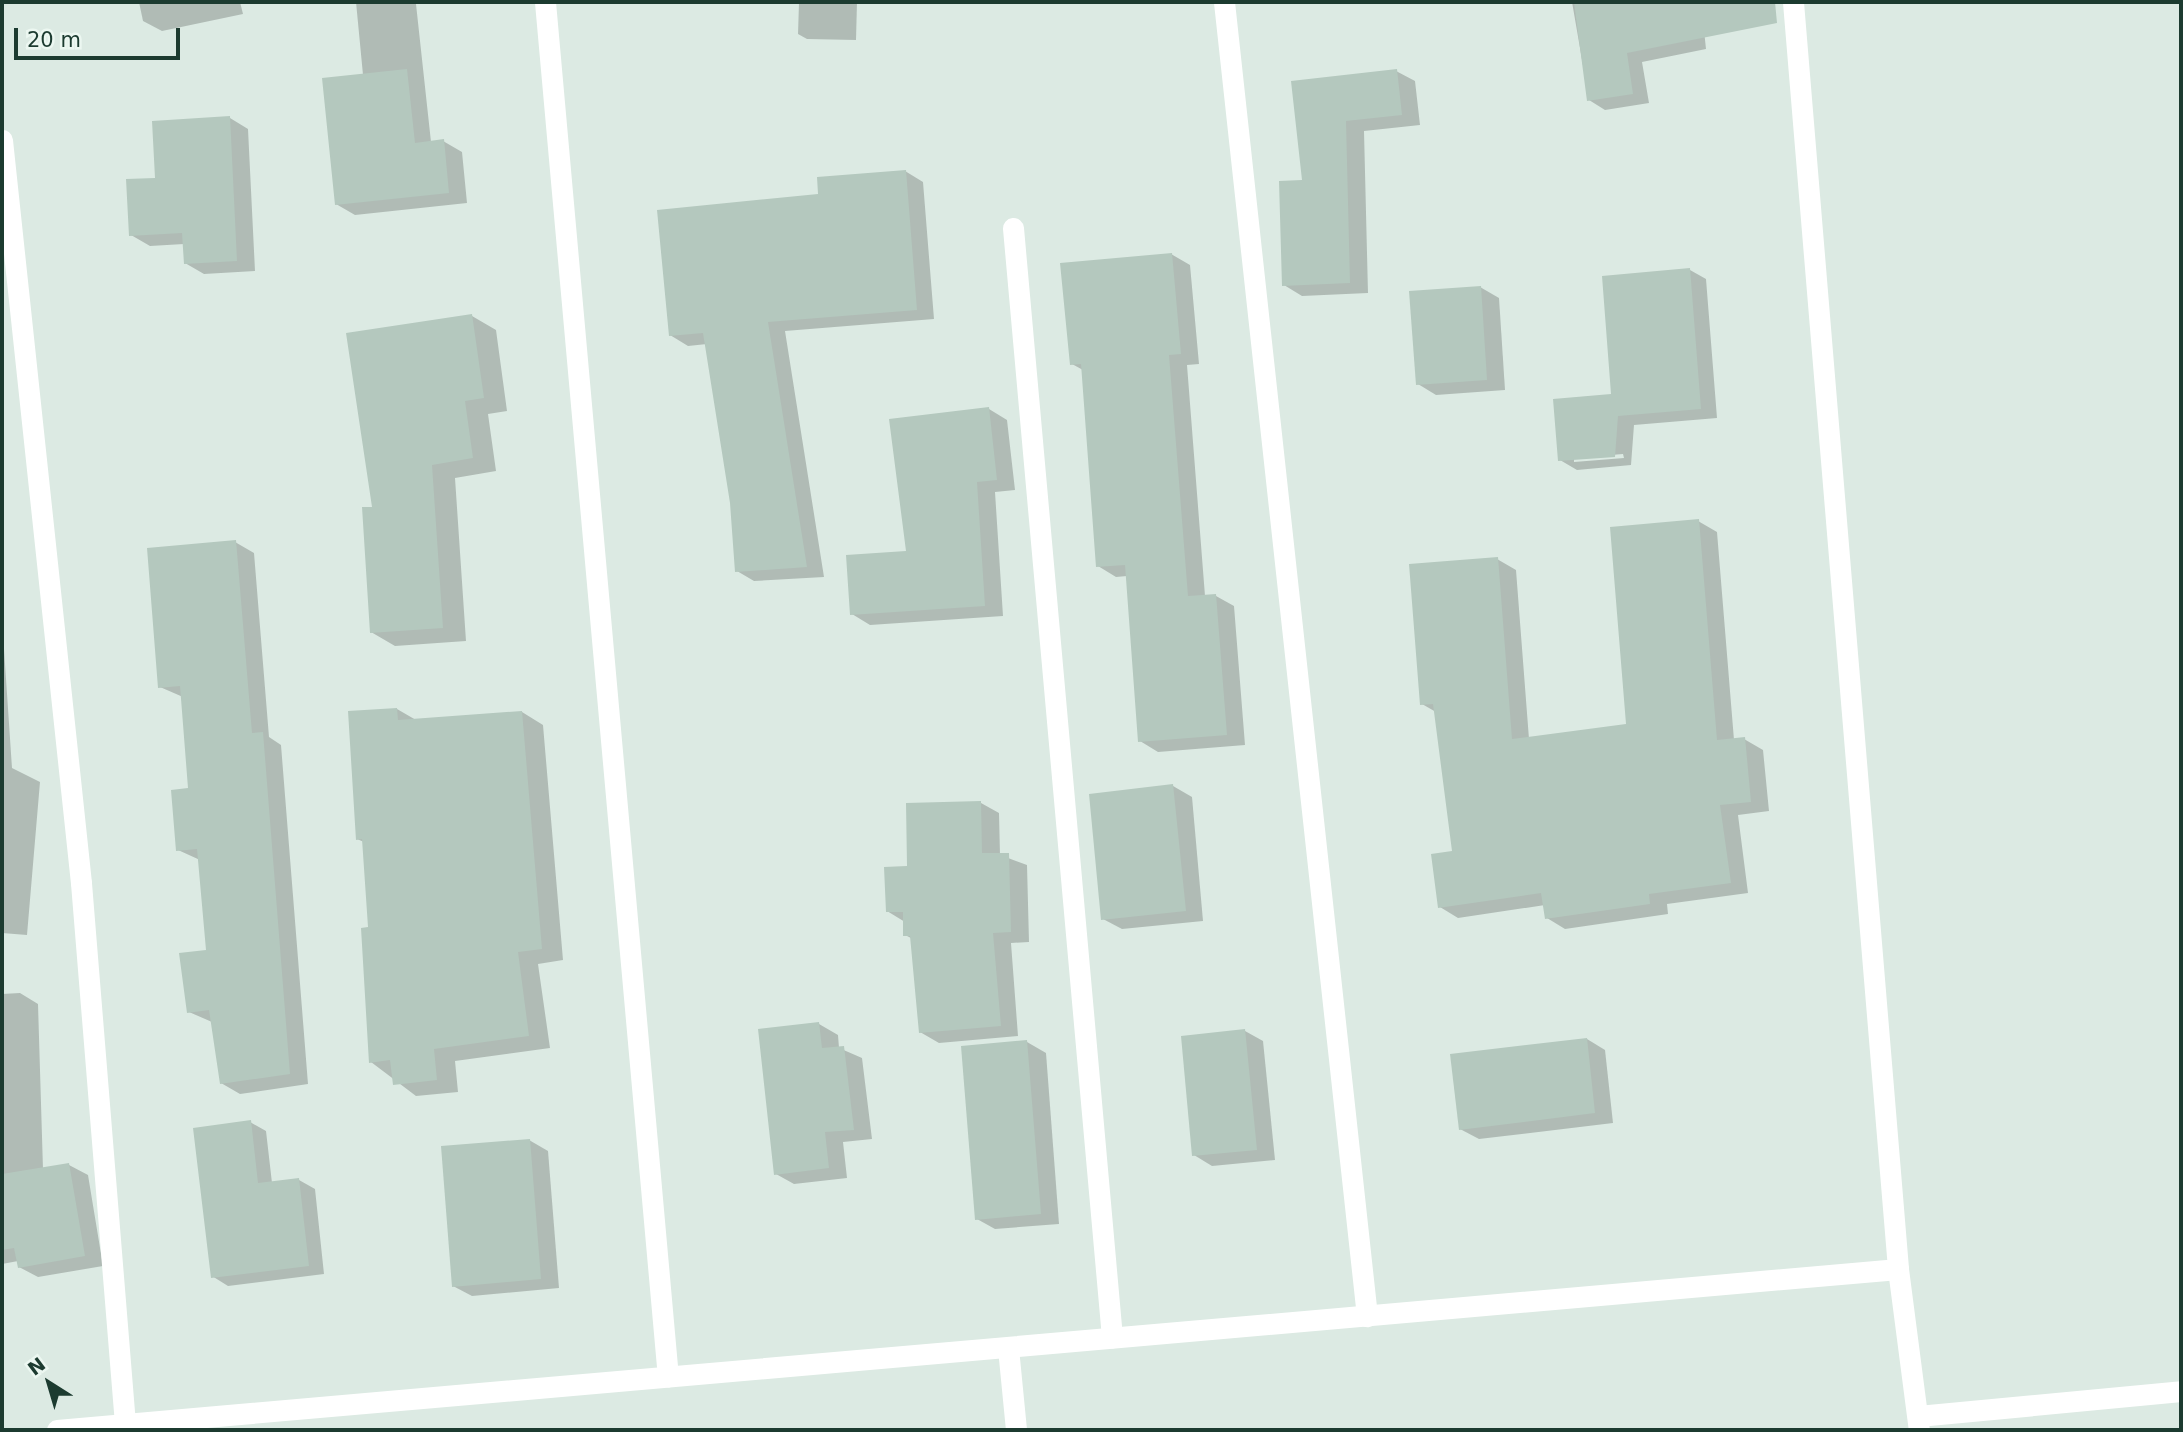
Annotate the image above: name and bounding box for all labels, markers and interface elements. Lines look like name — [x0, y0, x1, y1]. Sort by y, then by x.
scale bar — [18, 14, 184, 58]
text: 20 m — [27, 28, 81, 52]
north arrow — [14, 1348, 84, 1418]
text: N — [23, 1353, 49, 1380]

